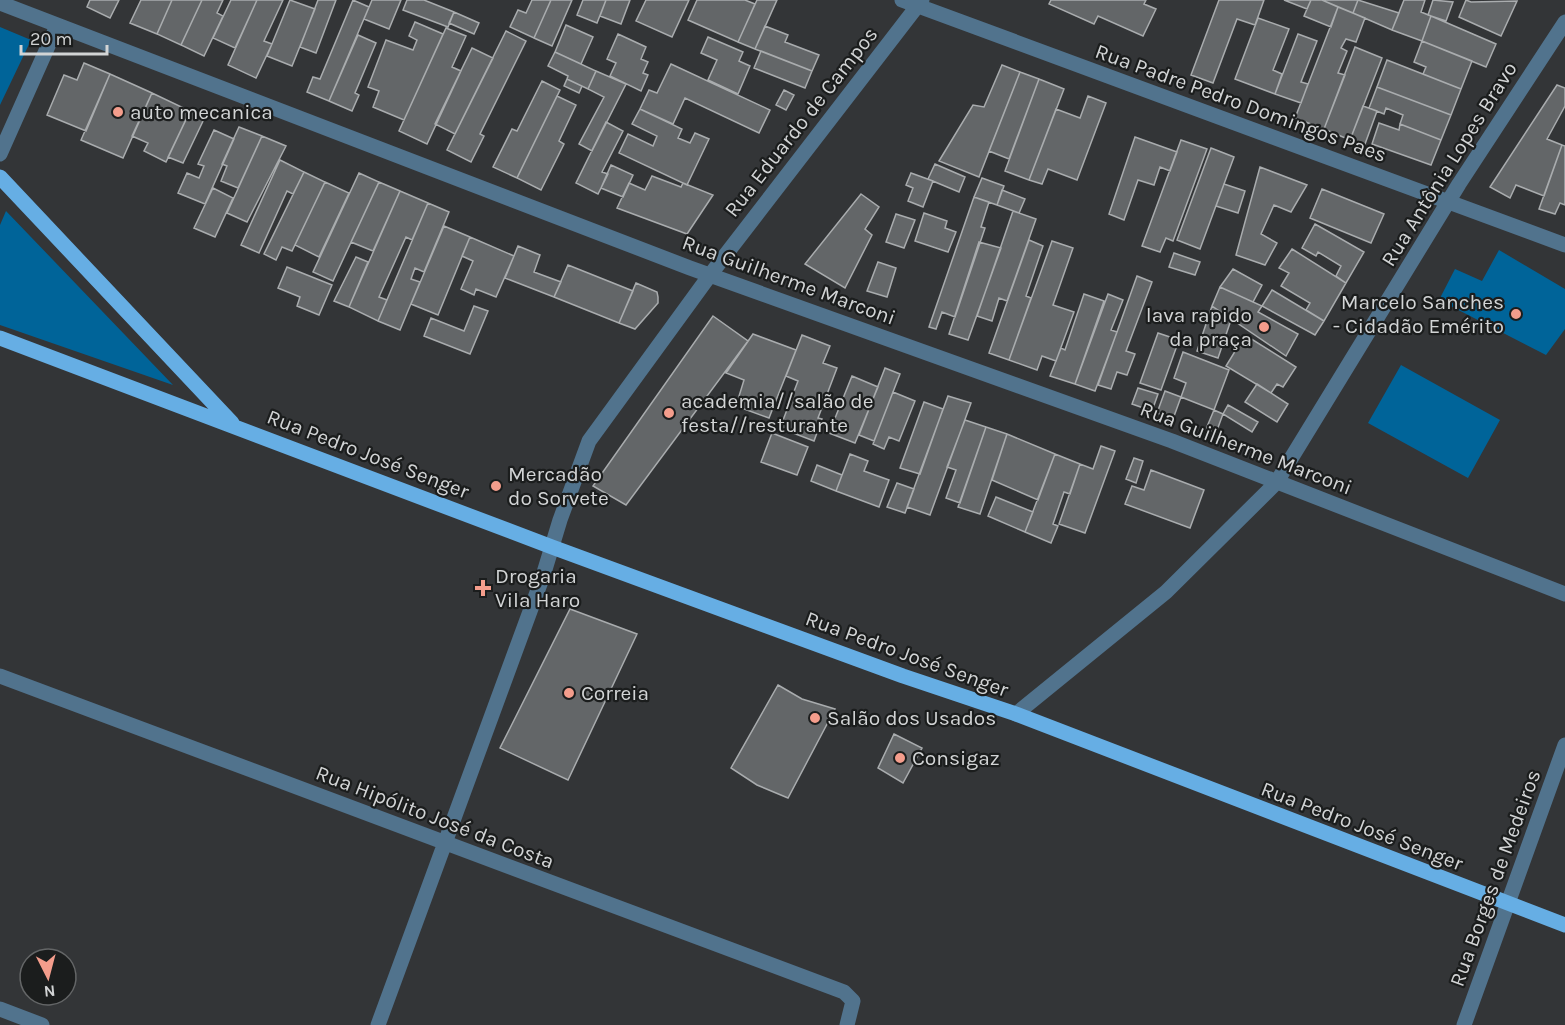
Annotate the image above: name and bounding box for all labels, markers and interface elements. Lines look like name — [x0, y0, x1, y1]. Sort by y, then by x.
scale bar — [21, 18, 106, 56]
street label: Rua Eduardo de Campos — [719, 22, 883, 222]
text: 20 m — [30, 28, 72, 50]
street label: Rua Padre Pedro Domingos Paes — [1092, 39, 1390, 167]
street label: Rua Antônia Lopes Bravo — [1376, 57, 1522, 271]
place label: auto mecanica — [130, 100, 273, 124]
marker: auto mecanica — [111, 105, 125, 119]
street label: Rua Guilherme Marconi — [679, 230, 899, 330]
place label: Marcelo Sanches - Cidadão Emérito — [1333, 290, 1504, 338]
place label: lava rapido da praça — [1146, 303, 1252, 351]
marker: Marcelo Sanches - Cidadão Emérito — [1509, 307, 1523, 321]
marker: lava rapido da praça — [1257, 320, 1271, 334]
place label: academia//salão de festa//resturante — [681, 389, 874, 437]
street label: Rua Guilherme Marconi — [1137, 396, 1355, 500]
street label: Rua Pedro José Senger — [264, 404, 473, 504]
marker: academia//salão de festa//resturante — [662, 406, 676, 420]
place label: Mercadão do Sorvete — [508, 462, 609, 510]
marker: Mercadão do Sorvete — [489, 479, 503, 493]
place label: Drogaria Vila Haro — [495, 564, 580, 612]
marker: Drogaria Vila Haro — [476, 581, 490, 595]
street label: Rua Pedro José Senger — [802, 606, 1012, 702]
place label: Correia — [581, 681, 649, 705]
marker: Correia — [562, 686, 576, 700]
place label: Salão dos Usados — [827, 706, 996, 730]
marker: Salão dos Usados — [808, 711, 822, 725]
place label: Consigaz — [912, 746, 1000, 770]
marker: Consigaz — [893, 751, 907, 765]
street label: Rua Hipólito José da Costa — [312, 760, 558, 874]
street label: Rua Borges de Medeiros — [1445, 766, 1545, 990]
street label: Rua Pedro José Senger — [1258, 776, 1467, 876]
north arrow — [18, 947, 78, 1007]
text: N — [43, 981, 56, 1001]

